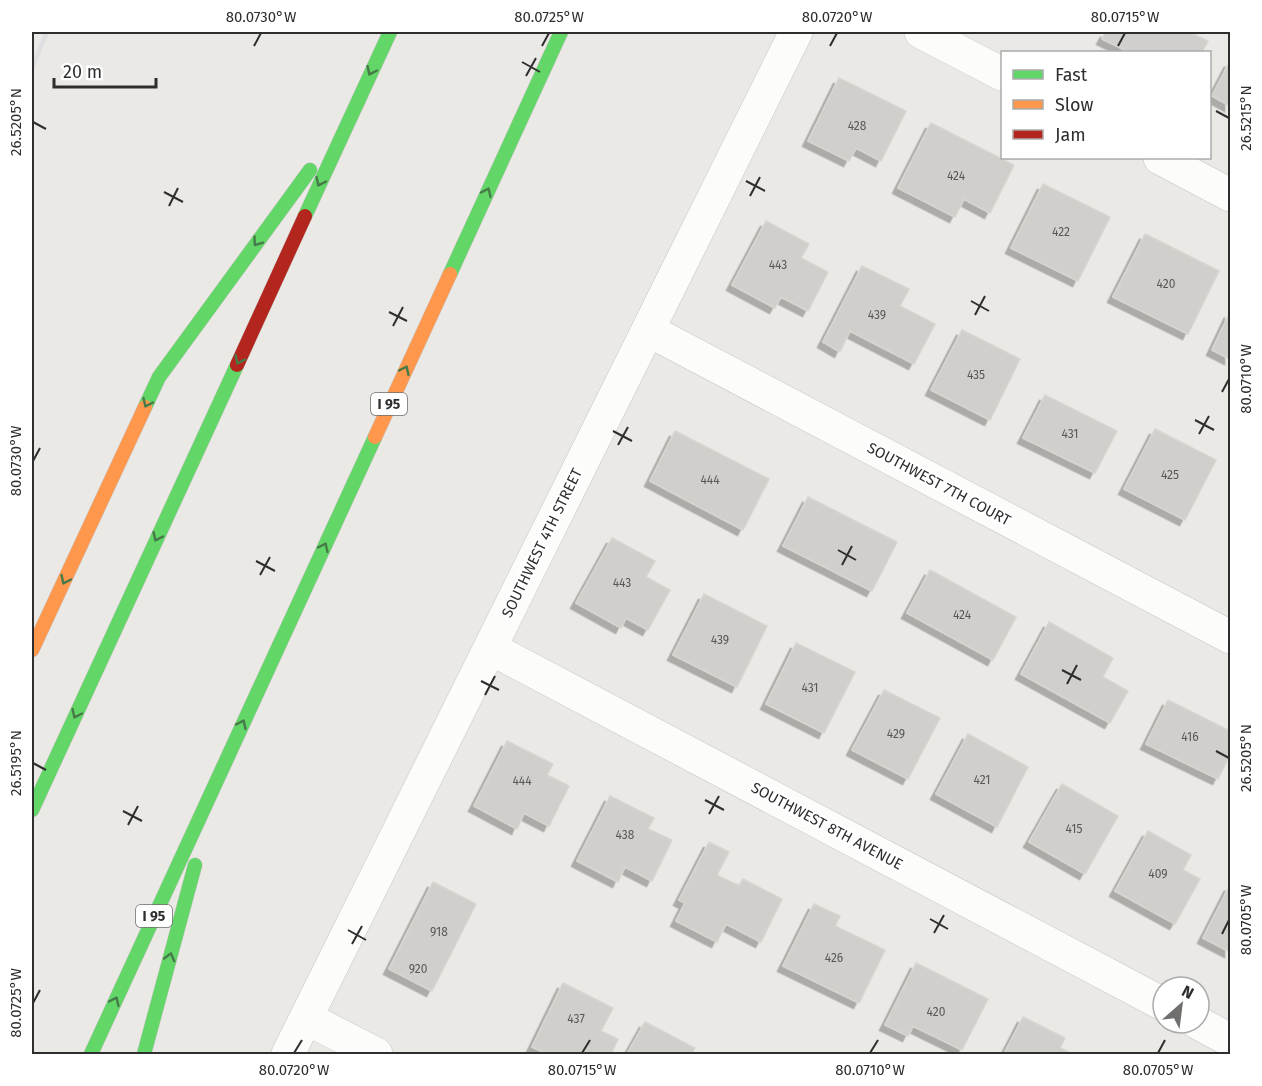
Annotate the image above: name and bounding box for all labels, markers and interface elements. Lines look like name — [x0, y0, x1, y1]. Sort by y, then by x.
text: 80.0730°W — [226, 8, 297, 26]
text: 80.0725°W — [514, 8, 584, 26]
text: 80.0720°W — [802, 8, 873, 26]
text: 80.0715°W — [1091, 8, 1160, 26]
scale bar — [54, 51, 156, 89]
legend — [1001, 51, 1211, 159]
text: 20 m — [63, 61, 102, 83]
one-way arrow — [367, 64, 379, 75]
text: Fast — [1055, 64, 1088, 86]
text: 26.5215°N — [1237, 85, 1255, 151]
text: 26.5205°N — [7, 88, 25, 156]
text: Slow — [1055, 94, 1094, 116]
house number: 428 — [848, 119, 867, 133]
text: Jam — [1055, 124, 1086, 146]
house number: 424 — [947, 169, 966, 183]
one-way arrow — [316, 176, 328, 187]
one-way arrow — [479, 188, 491, 199]
house number: 422 — [1052, 225, 1070, 239]
one-way arrow — [253, 236, 264, 247]
house number: 443 — [769, 258, 787, 272]
house number: 420 — [1157, 277, 1176, 291]
house number: 439 — [868, 308, 886, 322]
text: 80.0710°W — [1237, 344, 1255, 414]
one-way arrow — [234, 353, 246, 364]
one-way arrow — [398, 365, 410, 376]
house number: 435 — [967, 368, 985, 382]
road number: I 95 — [371, 393, 407, 415]
one-way arrow — [143, 396, 155, 407]
text: 80.0730°W — [7, 425, 25, 496]
house number: 431 — [1061, 427, 1079, 441]
street label: SOUTHWEST 7TH COURT — [864, 439, 1014, 530]
street label: SOUTHWEST 4TH STREET — [498, 465, 586, 621]
house number: 425 — [1161, 468, 1179, 482]
house number: 444 — [700, 473, 720, 487]
one-way arrow — [152, 530, 164, 541]
one-way arrow — [316, 542, 328, 553]
one-way arrow — [60, 573, 72, 584]
house number: 443 — [613, 576, 631, 590]
house number: 424 — [953, 608, 972, 622]
house number: 439 — [711, 633, 729, 647]
house number: 431 — [801, 681, 819, 695]
one-way arrow — [71, 707, 83, 718]
one-way arrow — [235, 719, 247, 730]
text: 26.5205°N — [1237, 724, 1255, 792]
house number: 429 — [887, 727, 905, 741]
text: 26.5195°N — [7, 730, 25, 796]
house number: 416 — [1181, 730, 1199, 744]
house number: 421 — [974, 773, 990, 787]
house number: 444 — [512, 774, 532, 788]
street label: SOUTHWEST 8TH AVENUE — [748, 778, 906, 874]
house number: 415 — [1066, 822, 1082, 836]
house number: 438 — [616, 828, 635, 842]
house number: 409 — [1148, 867, 1168, 881]
text: 80.0705°W — [1237, 884, 1255, 955]
road number: I 95 — [136, 905, 172, 927]
house number: 918 — [430, 925, 448, 939]
house number: 426 — [825, 951, 843, 965]
one-way arrow — [163, 952, 175, 963]
house number: 920 — [409, 962, 428, 976]
text: 80.0725°W — [7, 968, 25, 1038]
north arrow — [1151, 975, 1211, 1035]
text: N — [1179, 981, 1197, 1003]
one-way arrow — [108, 997, 120, 1008]
house number: 420 — [927, 1005, 946, 1019]
house number: 437 — [567, 1012, 585, 1026]
text: 80.0720°W — [259, 1061, 330, 1079]
text: 80.0715°W — [548, 1061, 617, 1079]
text: 80.0710°W — [835, 1061, 905, 1079]
text: 80.0705°W — [1123, 1061, 1194, 1079]

